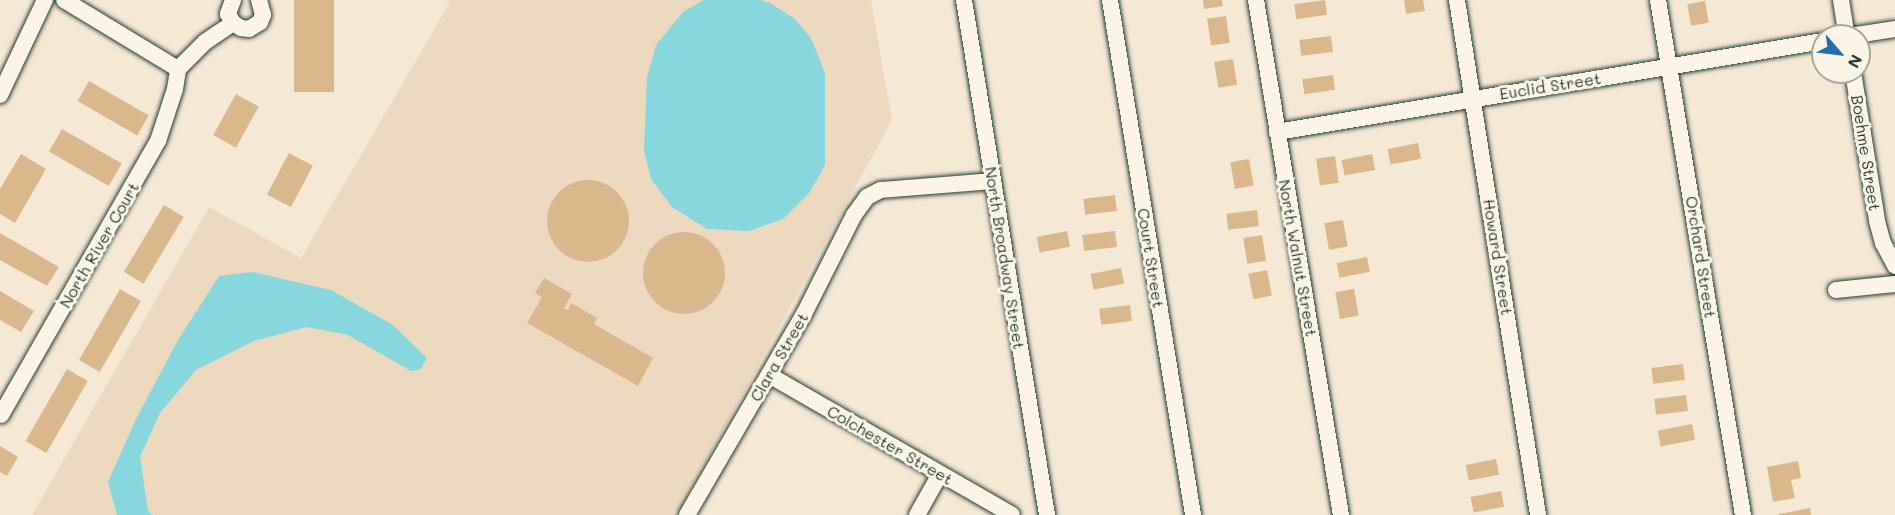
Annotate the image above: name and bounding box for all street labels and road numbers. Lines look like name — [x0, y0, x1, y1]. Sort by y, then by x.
street label: Euclid Street — [1498, 69, 1602, 103]
street label: Boehme Street — [1847, 94, 1885, 212]
street label: North Broadway Street — [981, 165, 1029, 351]
street label: North Walnut Street — [1275, 178, 1321, 338]
street label: North River Court — [55, 179, 143, 311]
street label: Orchard Street — [1682, 195, 1720, 319]
street label: Howard Street — [1479, 197, 1517, 317]
street label: Court Street — [1134, 207, 1168, 309]
street label: Clara Street — [746, 309, 812, 405]
street label: Colchester Street — [824, 401, 956, 489]

